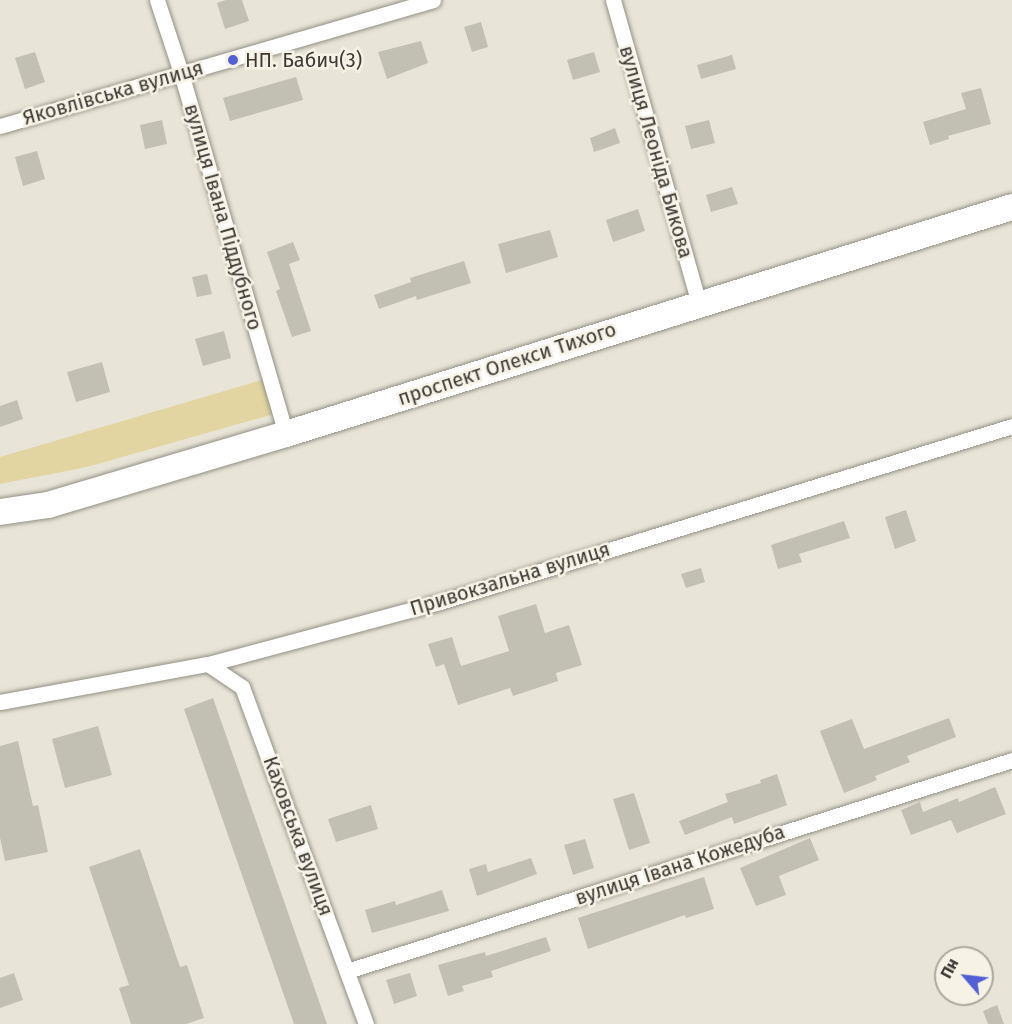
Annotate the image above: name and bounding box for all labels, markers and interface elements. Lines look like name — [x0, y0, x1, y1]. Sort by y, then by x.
street label: вулиця Леоніда Бикова — [614, 43, 698, 261]
place label: НП. Бабич(3) — [245, 48, 362, 72]
marker: НП. Бабич(3) — [226, 53, 240, 67]
street label: Яковлівська вулиця — [20, 56, 206, 130]
street label: вулиця Івана Піддубного — [179, 101, 267, 333]
street label: проспект Олекси Тихого — [395, 317, 619, 411]
street label: Привокзальна вулиця — [407, 537, 613, 621]
street label: Каховська вулиця — [258, 753, 338, 919]
street label: вулиця Івана Кожедуба — [572, 820, 788, 910]
north arrow — [934, 946, 994, 1006]
text: Пн — [936, 955, 963, 982]

